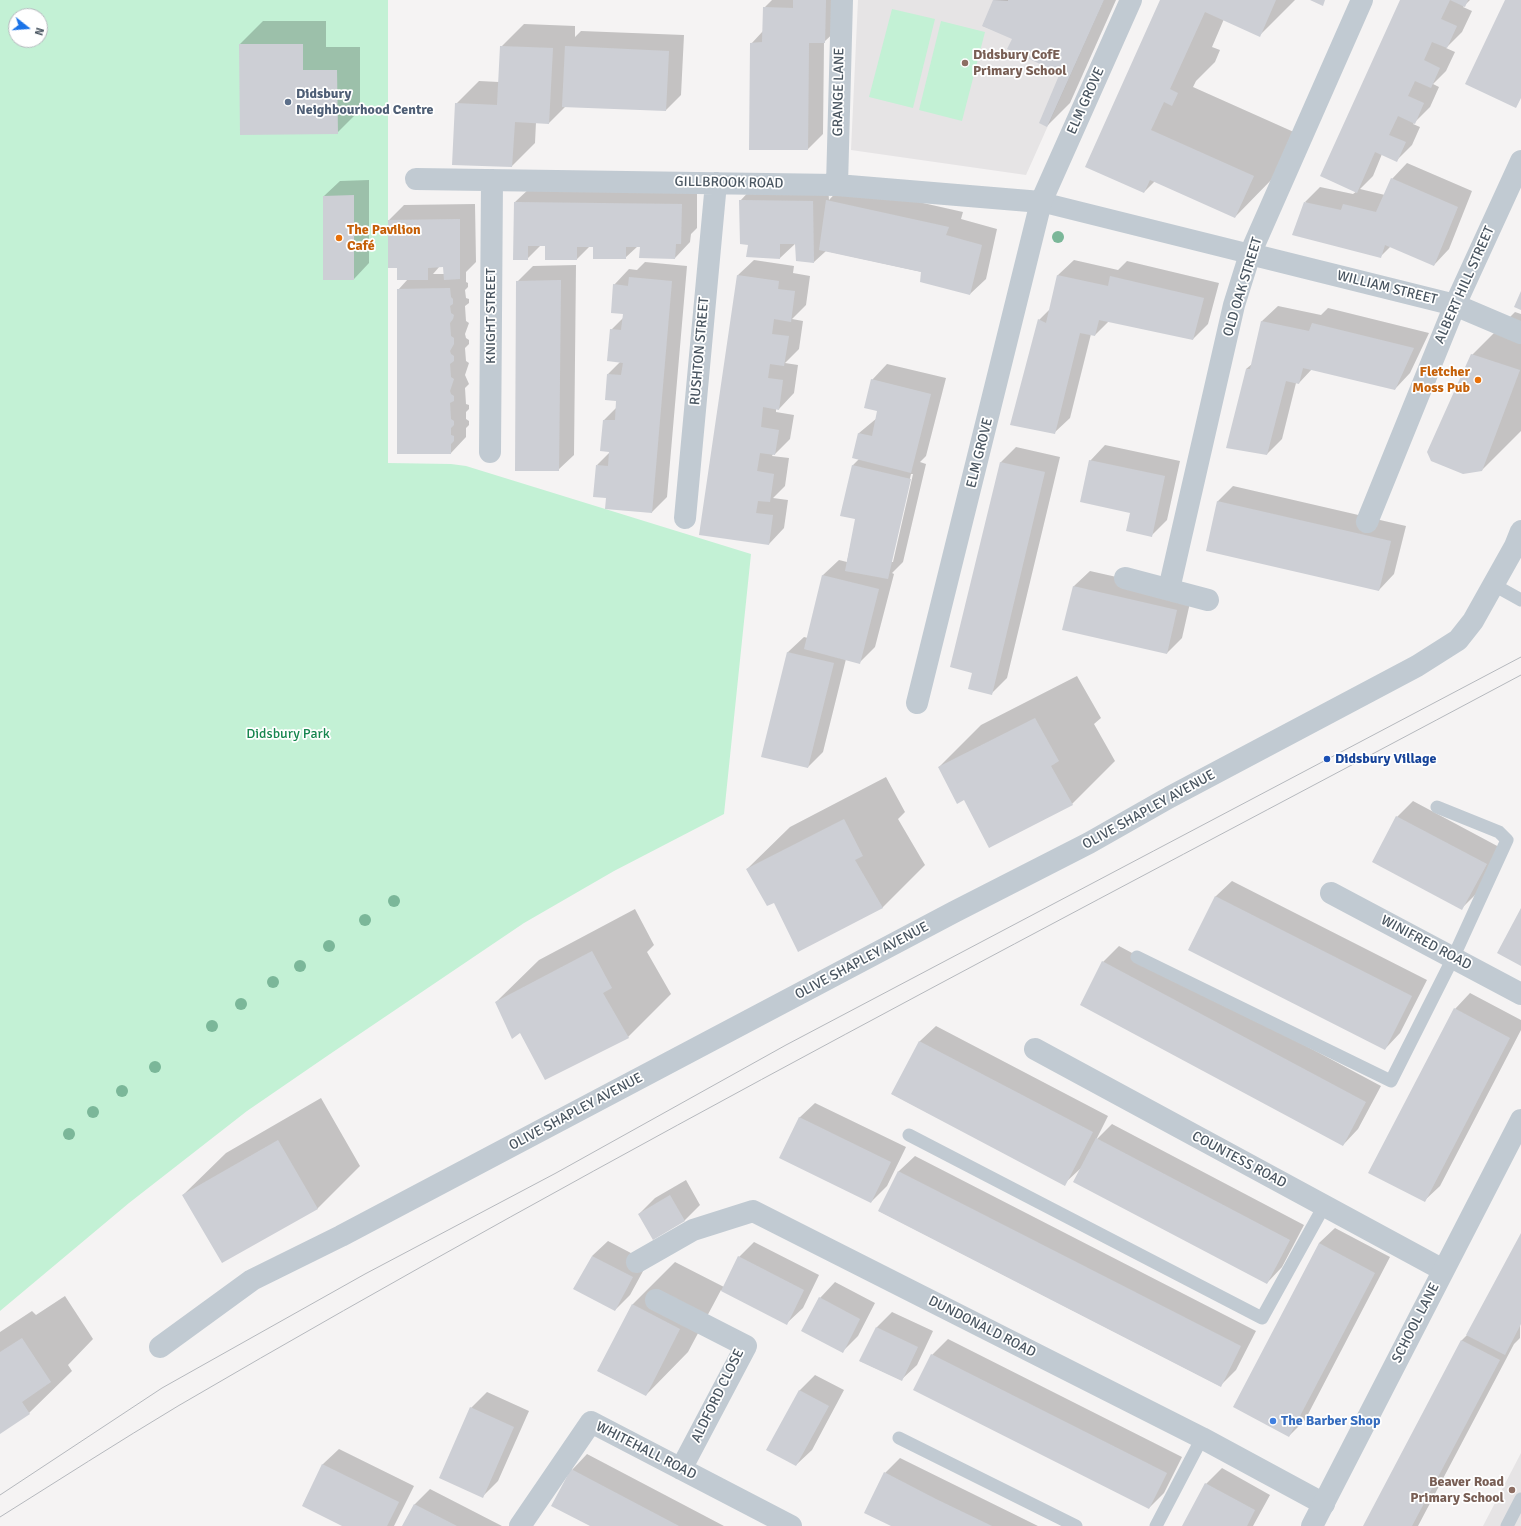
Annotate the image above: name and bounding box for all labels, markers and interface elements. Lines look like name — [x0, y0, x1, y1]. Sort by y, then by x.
north arrow — [8, 8, 48, 48]
text: N — [32, 26, 46, 37]
place label: Didsbury CofE Primary School — [973, 47, 1067, 80]
street label: GRANGE LANE — [830, 48, 848, 136]
marker: Didsbury CofE Primary School — [960, 58, 970, 68]
street label: ELM GROVE — [1064, 65, 1108, 137]
place label: Didsbury Neighbourhood Centre — [296, 86, 433, 118]
marker: Didsbury Neighbourhood Centre — [283, 97, 293, 107]
street label: GILLBROOK ROAD — [674, 174, 784, 192]
place label: The Pavilion Café — [347, 222, 421, 254]
street label: ALBERT HILL STREET — [1432, 224, 1498, 346]
marker: The Pavilion Café — [334, 233, 344, 243]
street label: OLD OAK STREET — [1220, 235, 1266, 339]
street label: WILLIAM STREET — [1335, 267, 1439, 309]
street label: KNIGHT STREET — [483, 268, 499, 364]
street label: RUSHTON STREET — [687, 296, 713, 406]
place label: Fletcher Moss Pub — [1412, 364, 1470, 396]
marker: Fletcher Moss Pub — [1473, 375, 1483, 385]
street label: ELM GROVE — [963, 416, 997, 490]
park label: Didsbury Park — [246, 726, 330, 742]
place label: Didsbury Village — [1335, 751, 1436, 767]
marker: Didsbury Village — [1322, 754, 1332, 764]
street label: OLIVE SHAPLEY AVENUE — [1080, 767, 1218, 853]
street label: WINIFRED ROAD — [1378, 912, 1474, 974]
street label: OLIVE SHAPLEY AVENUE — [792, 919, 932, 1003]
street label: OLIVE SHAPLEY AVENUE — [506, 1070, 646, 1154]
street label: COUNTESS ROAD — [1189, 1128, 1289, 1192]
street label: SCHOOL LANE — [1389, 1280, 1443, 1366]
street label: DUNDONALD ROAD — [925, 1293, 1039, 1361]
street label: ALDFORD CLOSE — [688, 1346, 748, 1446]
place label: The Barber Shop — [1281, 1413, 1380, 1429]
marker: The Barber Shop — [1268, 1416, 1278, 1426]
street label: WHITEHALL ROAD — [593, 1418, 699, 1484]
place label: Beaver Road Primary School — [1410, 1474, 1504, 1506]
marker: Beaver Road Primary School — [1507, 1485, 1517, 1495]

